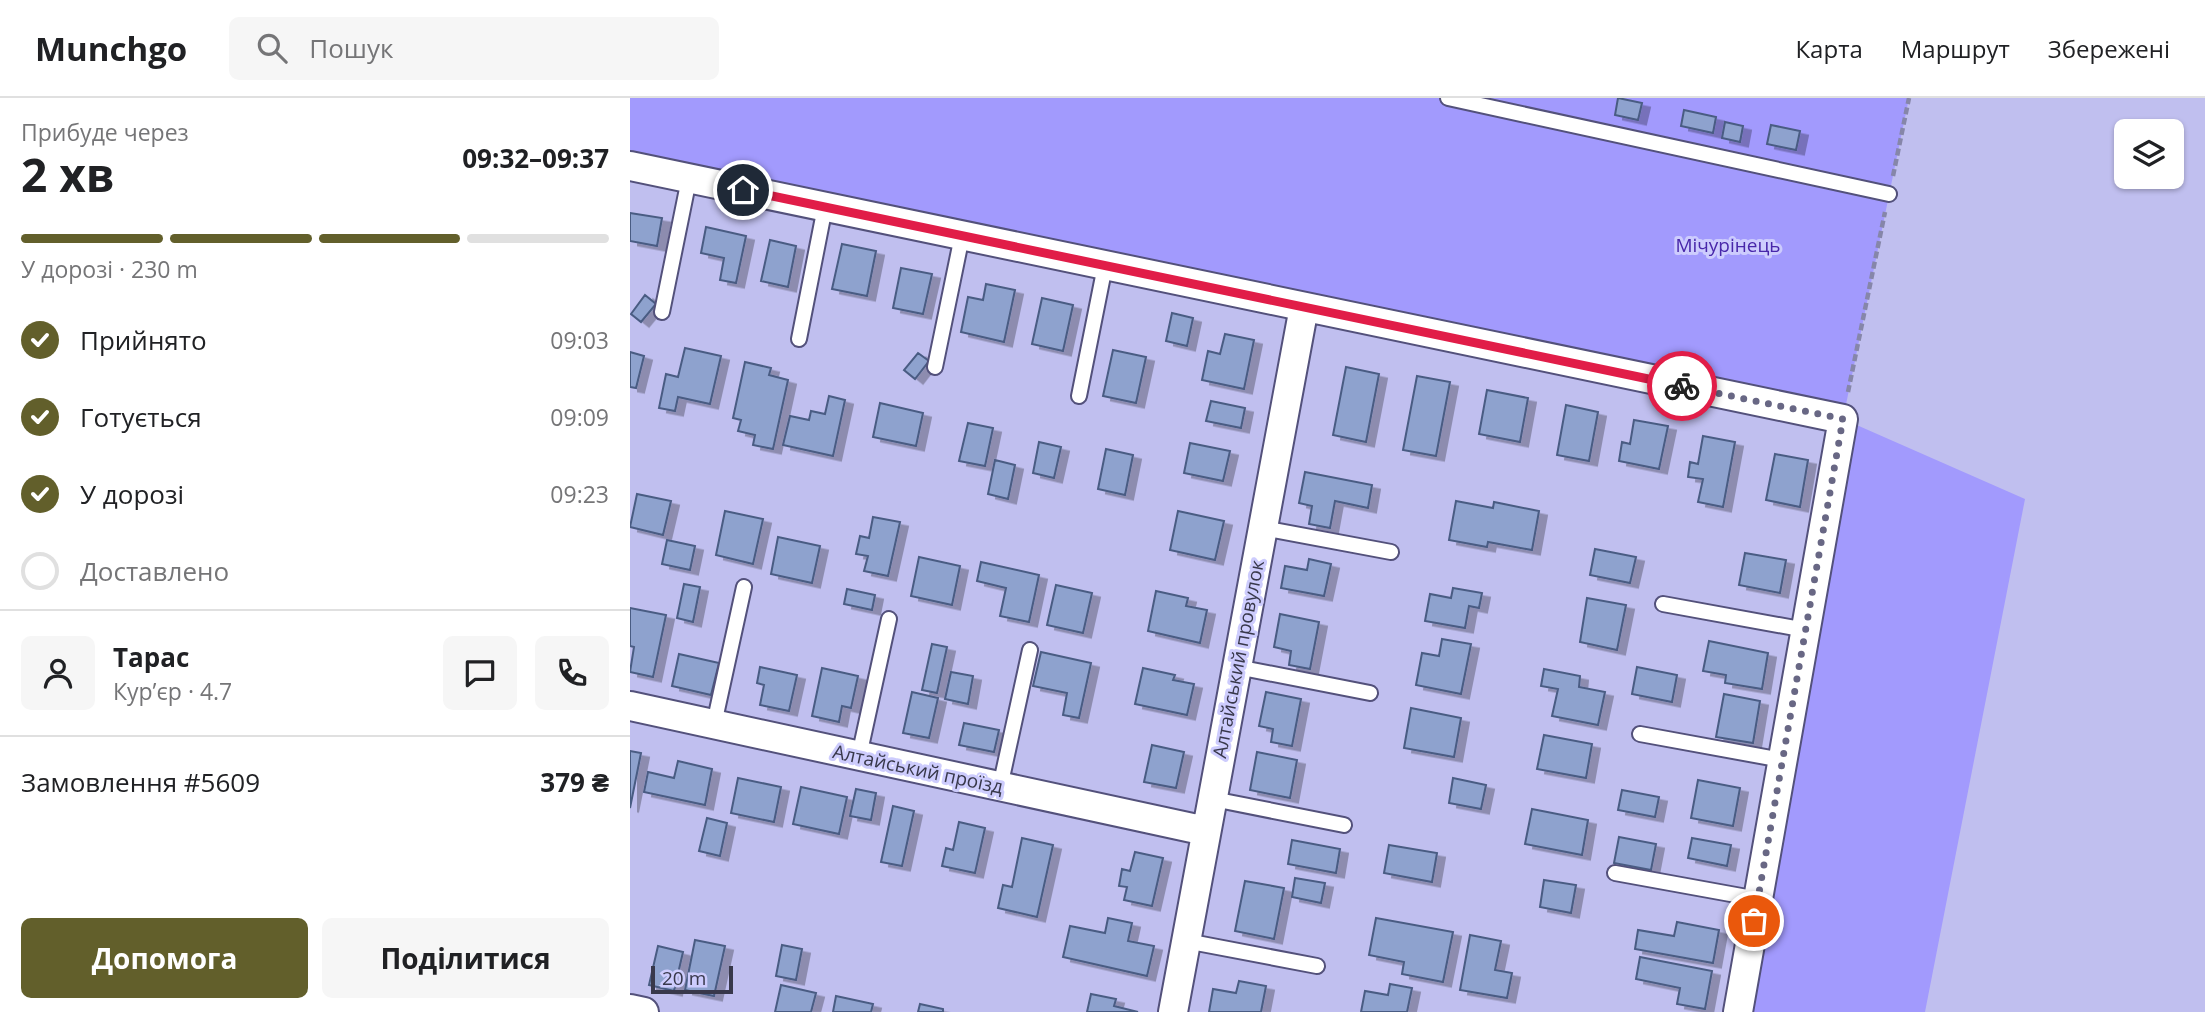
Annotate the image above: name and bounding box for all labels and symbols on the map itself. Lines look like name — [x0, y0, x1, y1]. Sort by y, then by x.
pin — [713, 160, 773, 220]
park label: Мічурінець — [1675, 232, 1781, 258]
courier — [1647, 351, 1717, 421]
street label: Алтайський провулок — [1206, 558, 1270, 760]
street label: Алтайський проїзд — [830, 738, 1006, 800]
pin — [1724, 891, 1784, 951]
scale bar — [651, 963, 733, 995]

